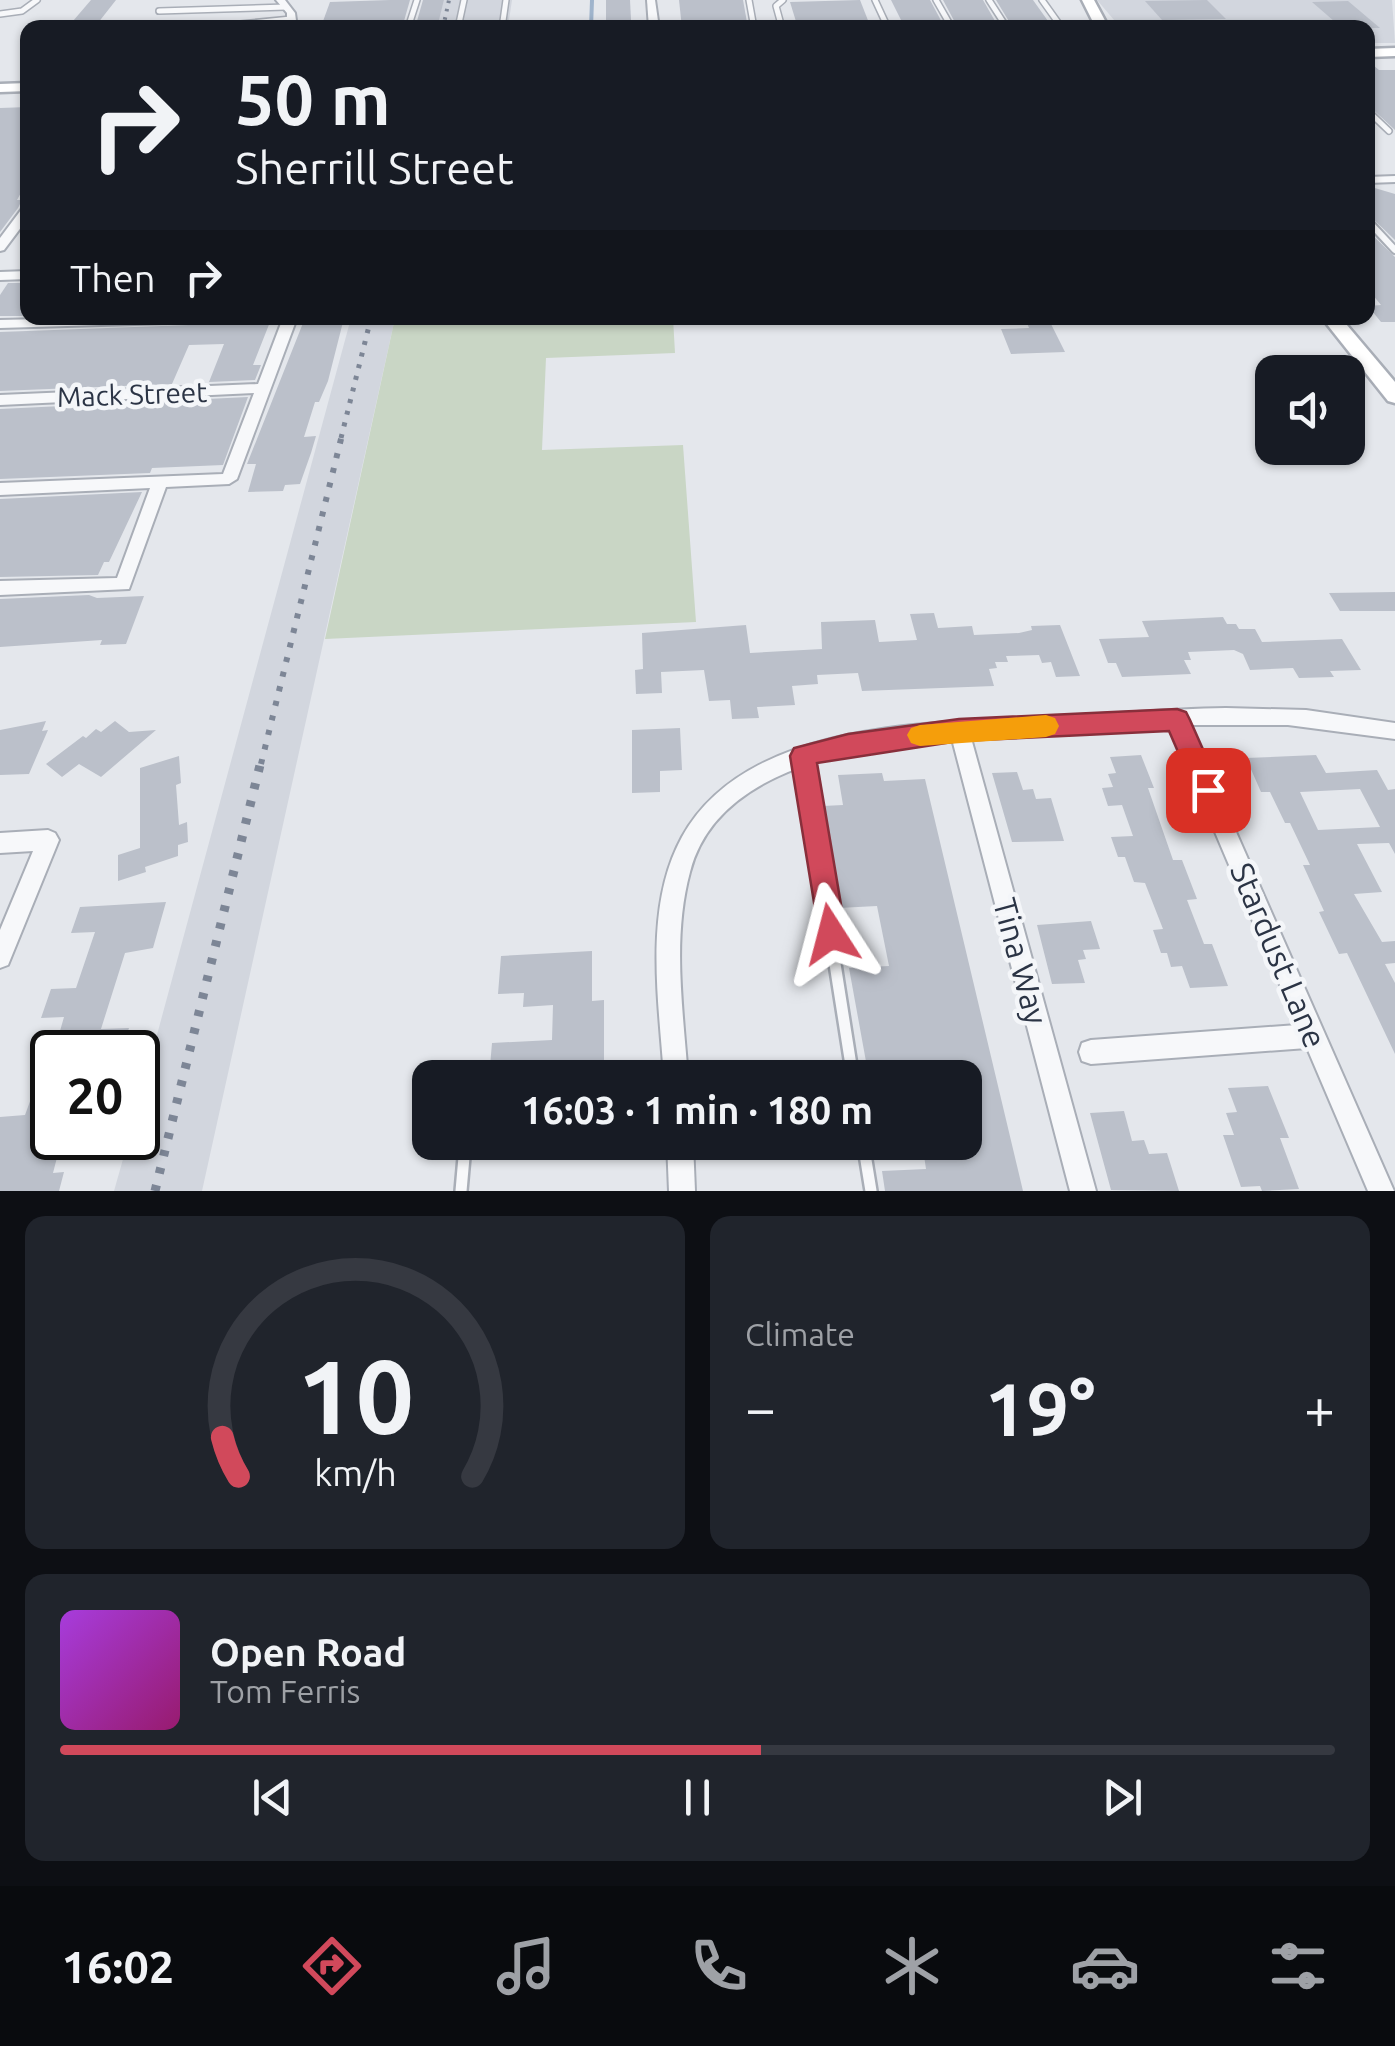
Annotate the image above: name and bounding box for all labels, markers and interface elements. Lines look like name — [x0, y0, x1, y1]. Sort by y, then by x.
icon: right — [70, 60, 200, 190]
text: 50 m — [235, 60, 391, 138]
text: Sherrill Street — [235, 142, 514, 193]
icon: right — [176, 250, 231, 305]
text: Then — [70, 257, 156, 299]
map controls — [1255, 355, 1365, 465]
button: sound — [1255, 355, 1365, 465]
street label: Mack Street — [56, 376, 208, 412]
pin — [1166, 748, 1251, 833]
icon: arrive — [1181, 763, 1236, 818]
street label: Stardust Lane — [1224, 857, 1334, 1053]
position arrow — [779, 882, 883, 986]
street label: Tina Way — [987, 894, 1055, 1028]
speed limit sign: 20 — [30, 1030, 160, 1160]
text: 16:03 · 1 min · 180 m — [521, 1089, 873, 1131]
text: Climate — [745, 1316, 855, 1352]
text: 10 — [296, 1337, 414, 1454]
text: 19° — [984, 1366, 1096, 1450]
text: − — [745, 1377, 776, 1438]
text: + — [1304, 1377, 1335, 1438]
text: km/h — [314, 1453, 396, 1493]
text: Open Road — [210, 1631, 406, 1673]
text: Tom Ferris — [210, 1673, 360, 1709]
icon: previous — [245, 1770, 300, 1825]
icon: pause — [670, 1770, 725, 1825]
icon: next — [1095, 1770, 1150, 1825]
icon: directions — [297, 1931, 367, 2001]
icon: music — [491, 1931, 561, 2001]
icon: phone — [684, 1931, 754, 2001]
icon: climate — [877, 1931, 947, 2001]
icon: car — [1070, 1931, 1140, 2001]
icon: filters — [1263, 1931, 1333, 2001]
text: 16:02 — [62, 1941, 174, 1992]

